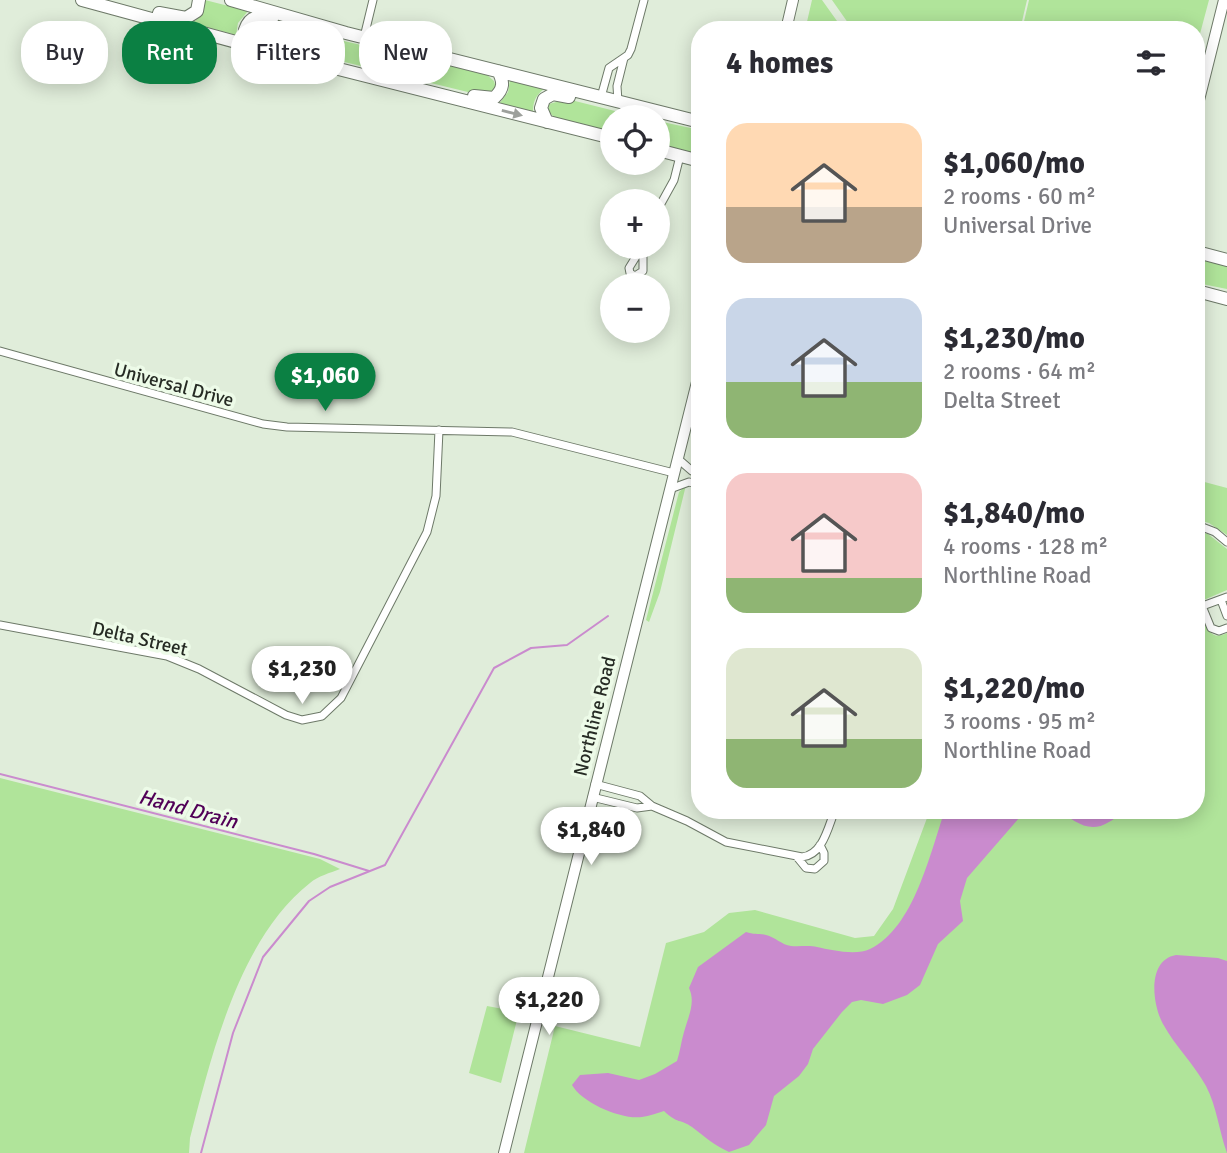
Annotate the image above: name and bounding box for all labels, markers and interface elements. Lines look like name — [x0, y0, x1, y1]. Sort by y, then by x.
chip: Buy — [21, 21, 108, 84]
chip: Rent — [122, 21, 217, 84]
chip: Filters — [231, 21, 345, 84]
chip: New — [359, 21, 452, 84]
icon: filters — [1132, 44, 1170, 82]
text: 4 homes — [726, 45, 833, 82]
map controls — [600, 105, 670, 343]
button: locate — [600, 105, 670, 175]
one-way arrow — [501, 108, 523, 119]
text: $1,060/mo — [943, 145, 1085, 182]
icon: home — [782, 151, 866, 235]
text: 2 rooms · 60 m² — [943, 182, 1096, 211]
button: + — [600, 189, 670, 259]
text: Universal Drive — [943, 211, 1092, 240]
button: − — [600, 273, 670, 343]
text: $1,230/mo — [943, 320, 1085, 357]
icon: home — [782, 326, 866, 410]
pin: $1,060 — [268, 354, 382, 413]
street label: Universal Drive — [111, 357, 236, 412]
text: 2 rooms · 64 m² — [943, 357, 1096, 386]
text: $1,060 — [291, 361, 359, 390]
text: Delta Street — [943, 386, 1060, 415]
text: $1,840/mo — [943, 495, 1085, 532]
icon: home — [782, 501, 866, 585]
text: 4 rooms · 128 m² — [943, 532, 1108, 561]
text: Northline Road — [943, 561, 1091, 590]
street label: Delta Street — [90, 616, 190, 662]
pin: $1,230 — [245, 646, 359, 706]
text: $1,230 — [268, 654, 336, 683]
street label: Northline Road — [569, 654, 621, 779]
text: $1,220/mo — [943, 670, 1085, 707]
icon: home — [782, 676, 866, 760]
text: 3 rooms · 95 m² — [943, 707, 1096, 736]
text: Northline Road — [943, 736, 1091, 765]
water label: Hand Drain — [136, 783, 241, 835]
pin: $1,840 — [534, 808, 648, 867]
text: $1,840 — [557, 815, 625, 844]
pin: $1,220 — [492, 978, 606, 1037]
text: $1,220 — [515, 985, 583, 1014]

